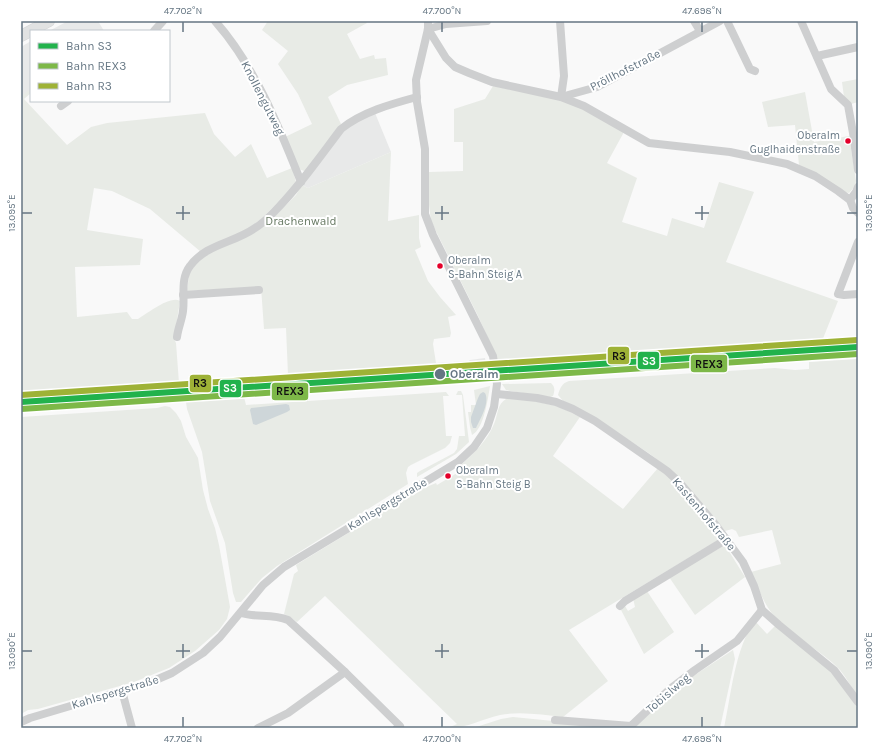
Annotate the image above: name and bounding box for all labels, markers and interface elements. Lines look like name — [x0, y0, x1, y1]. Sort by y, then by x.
text: 47.702°N — [164, 5, 202, 17]
text: 47.700°N — [423, 5, 461, 17]
text: 47.698°N — [682, 5, 722, 17]
legend — [30, 30, 170, 102]
text: Bahn S3 — [66, 39, 112, 53]
street label: Pröllhofstraße — [587, 46, 663, 94]
text: Bahn REX3 — [66, 59, 126, 73]
street label: Knollengutweg — [238, 59, 288, 138]
text: Bahn R3 — [66, 79, 112, 93]
place label: Oberalm Guglhaidenstraße — [750, 129, 840, 156]
marker: Oberalm Guglhaidenstraße — [843, 136, 853, 146]
text: 13.095°E — [6, 194, 18, 232]
text: 13.095°E — [863, 194, 875, 232]
park label: Drachenwald — [265, 214, 337, 228]
place label: Oberalm S-Bahn Steig A — [448, 254, 523, 281]
marker: Oberalm S-Bahn Steig A — [435, 261, 445, 271]
line badge: R3 — [607, 346, 630, 365]
text: R3 — [612, 350, 626, 363]
line badge: S3 — [637, 351, 660, 370]
line badge: REX3 — [690, 354, 728, 373]
text: S3 — [642, 355, 656, 368]
text: REX3 — [695, 358, 723, 371]
marker: Oberalm — [433, 367, 447, 381]
place label: Oberalm — [450, 367, 499, 381]
line badge: R3 — [189, 374, 212, 393]
text: R3 — [193, 377, 207, 390]
line badge: S3 — [219, 379, 242, 398]
text: S3 — [223, 382, 237, 395]
line badge: REX3 — [271, 382, 309, 401]
text: REX3 — [276, 385, 304, 398]
place label: Oberalm S-Bahn Steig B — [456, 464, 531, 491]
marker: Oberalm S-Bahn Steig B — [443, 471, 453, 481]
street label: Kahlspergstraße — [345, 475, 429, 533]
street label: Kastenhofstraße — [669, 475, 739, 553]
text: 13.090°E — [6, 632, 18, 670]
text: 13.090°E — [863, 632, 875, 670]
street label: Tobislweg — [643, 670, 693, 716]
street label: Kahlspergstraße — [70, 672, 160, 712]
text: 47.702°N — [164, 733, 202, 745]
text: 47.700°N — [423, 733, 461, 745]
text: 47.698°N — [682, 733, 722, 745]

